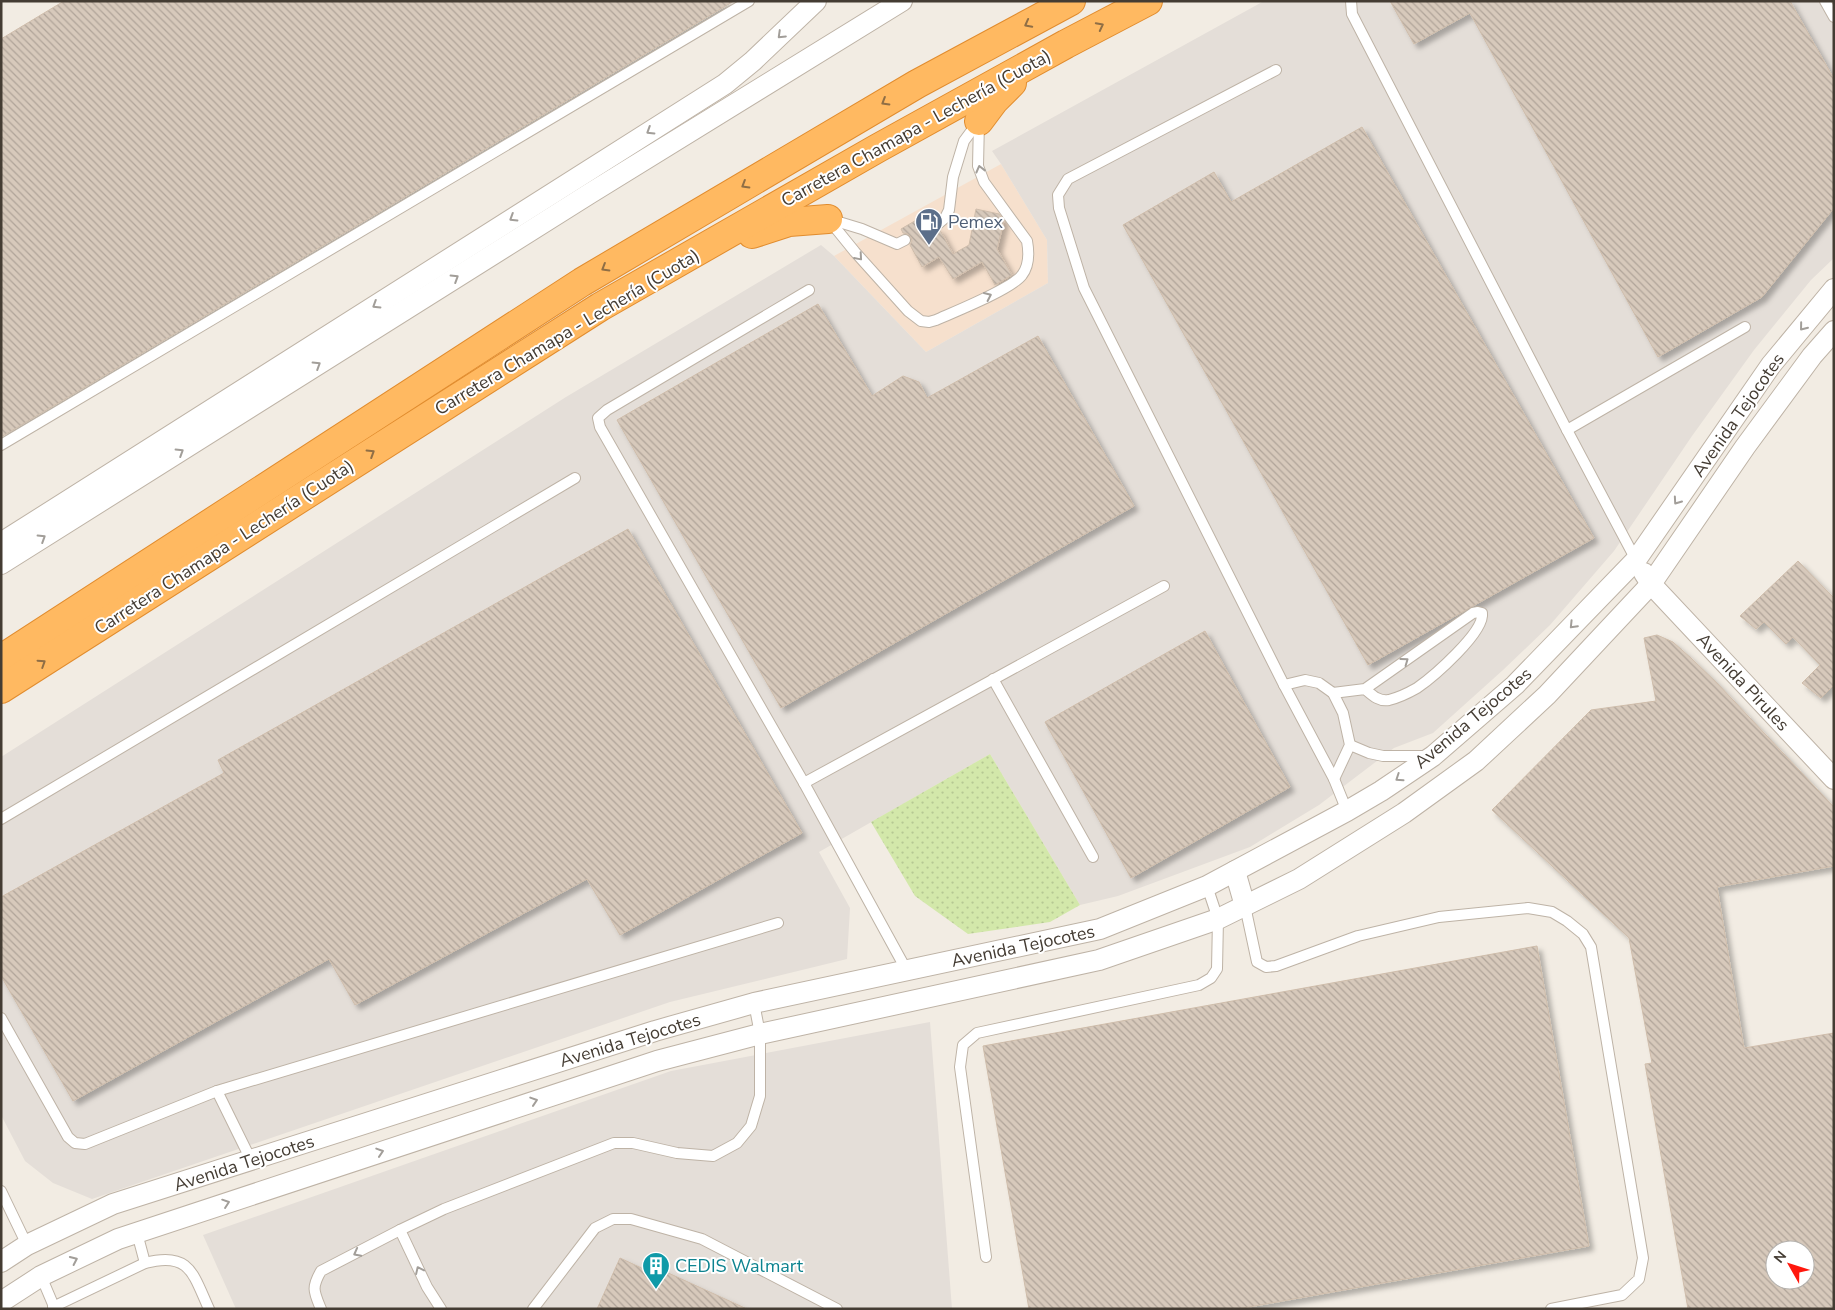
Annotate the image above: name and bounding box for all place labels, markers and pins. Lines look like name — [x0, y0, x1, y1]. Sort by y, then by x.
fuel station icon: Pemex — [914, 207, 944, 246]
place label: Pemex — [948, 210, 1003, 234]
building icon: CEDIS Walmart — [641, 1251, 671, 1290]
place label: CEDIS Walmart — [675, 1254, 804, 1278]

